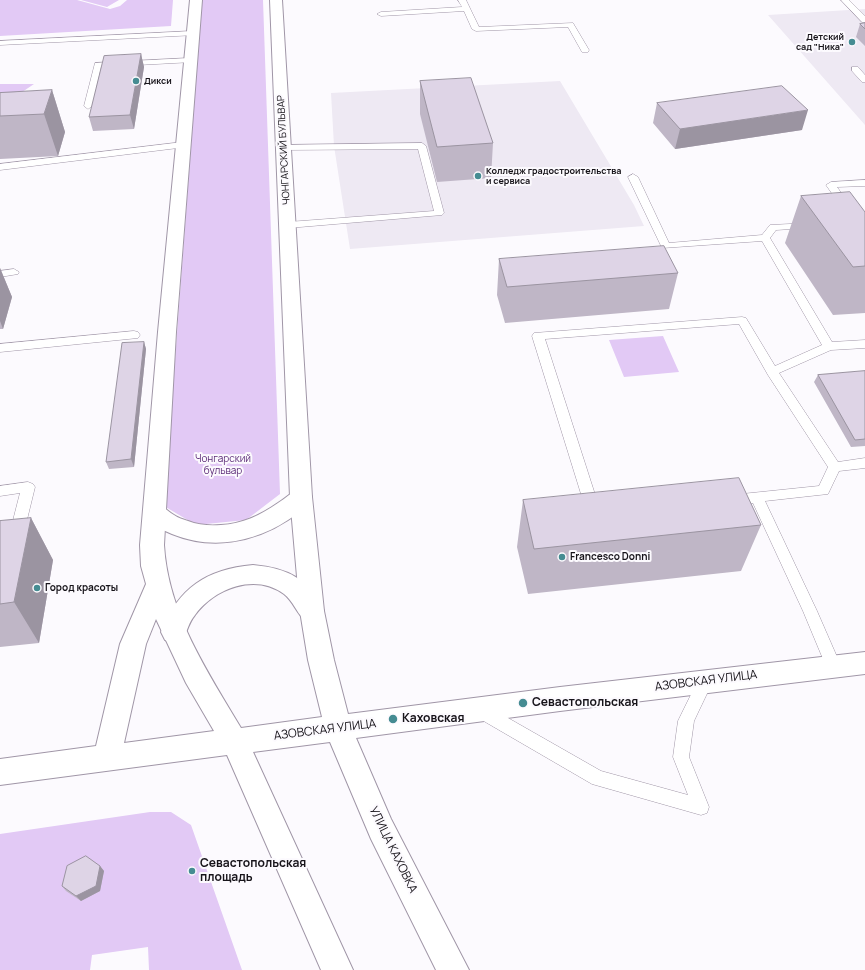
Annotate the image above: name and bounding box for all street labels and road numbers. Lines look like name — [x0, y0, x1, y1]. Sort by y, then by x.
street label: ЧОНГАРСКИЙ БУЛЬВАР — [275, 95, 293, 205]
street label: АЗОВСКАЯ УЛИЦА — [654, 668, 758, 694]
street label: АЗОВСКАЯ УЛИЦА — [273, 717, 377, 743]
street label: УЛИЦА КАХОВКА — [366, 804, 420, 896]

